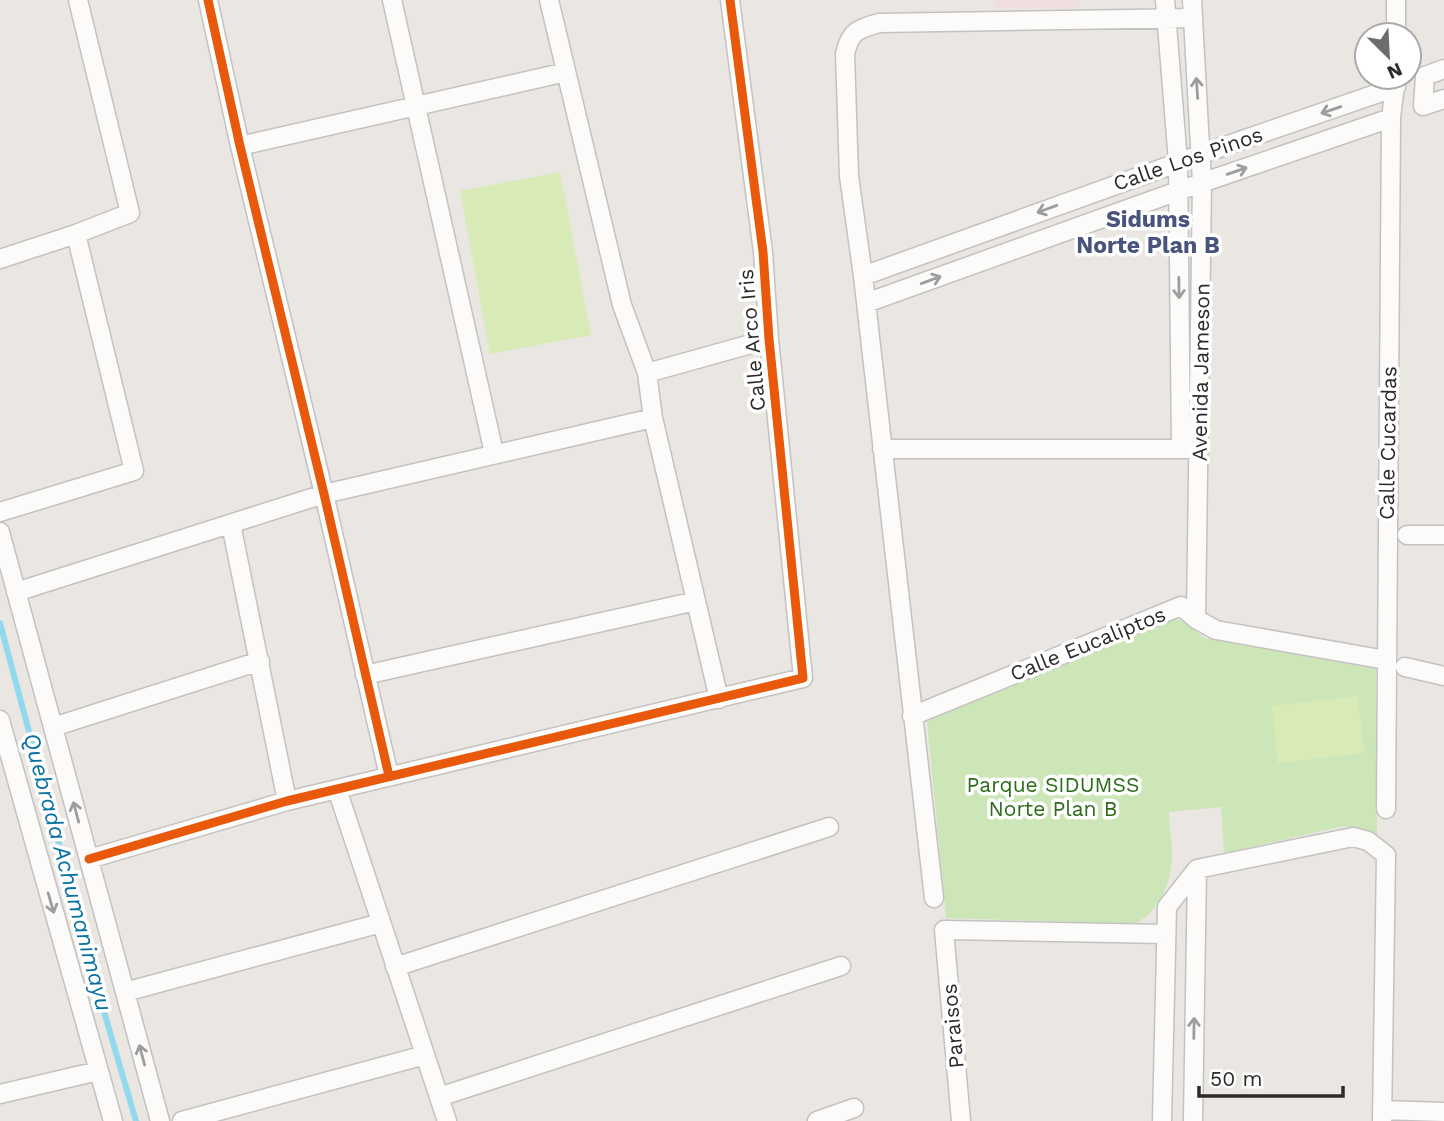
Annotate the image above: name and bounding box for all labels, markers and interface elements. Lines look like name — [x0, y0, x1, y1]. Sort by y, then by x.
north arrow — [1353, 21, 1423, 91]
text: N — [1384, 58, 1406, 84]
one-way arrow — [1191, 76, 1204, 99]
one-way arrow — [1320, 104, 1342, 117]
street label: Calle Los Pinos — [1110, 121, 1266, 196]
one-way arrow — [1226, 164, 1248, 176]
one-way arrow — [1037, 204, 1058, 217]
district label: Sidums Norte Plan B — [1076, 206, 1220, 259]
street label: Calle Arco Iris — [733, 268, 770, 412]
one-way arrow — [919, 273, 941, 285]
one-way arrow — [1172, 276, 1186, 299]
street label: Avenida Jameson — [1186, 283, 1215, 461]
street label: Calle Cucardas — [1374, 366, 1401, 520]
street label: Calle Eucaliptos — [1006, 601, 1169, 686]
water label: Quebrada Achumanimayu — [17, 730, 118, 1014]
park label: Parque SIDUMSS Norte Plan B — [967, 772, 1139, 821]
one-way arrow — [69, 801, 82, 824]
one-way arrow — [46, 892, 59, 914]
street label: Paraisos — [936, 983, 969, 1070]
one-way arrow — [1187, 1017, 1201, 1040]
one-way arrow — [135, 1044, 148, 1066]
scale bar — [1199, 1054, 1342, 1098]
text: 50 m — [1210, 1066, 1262, 1091]

